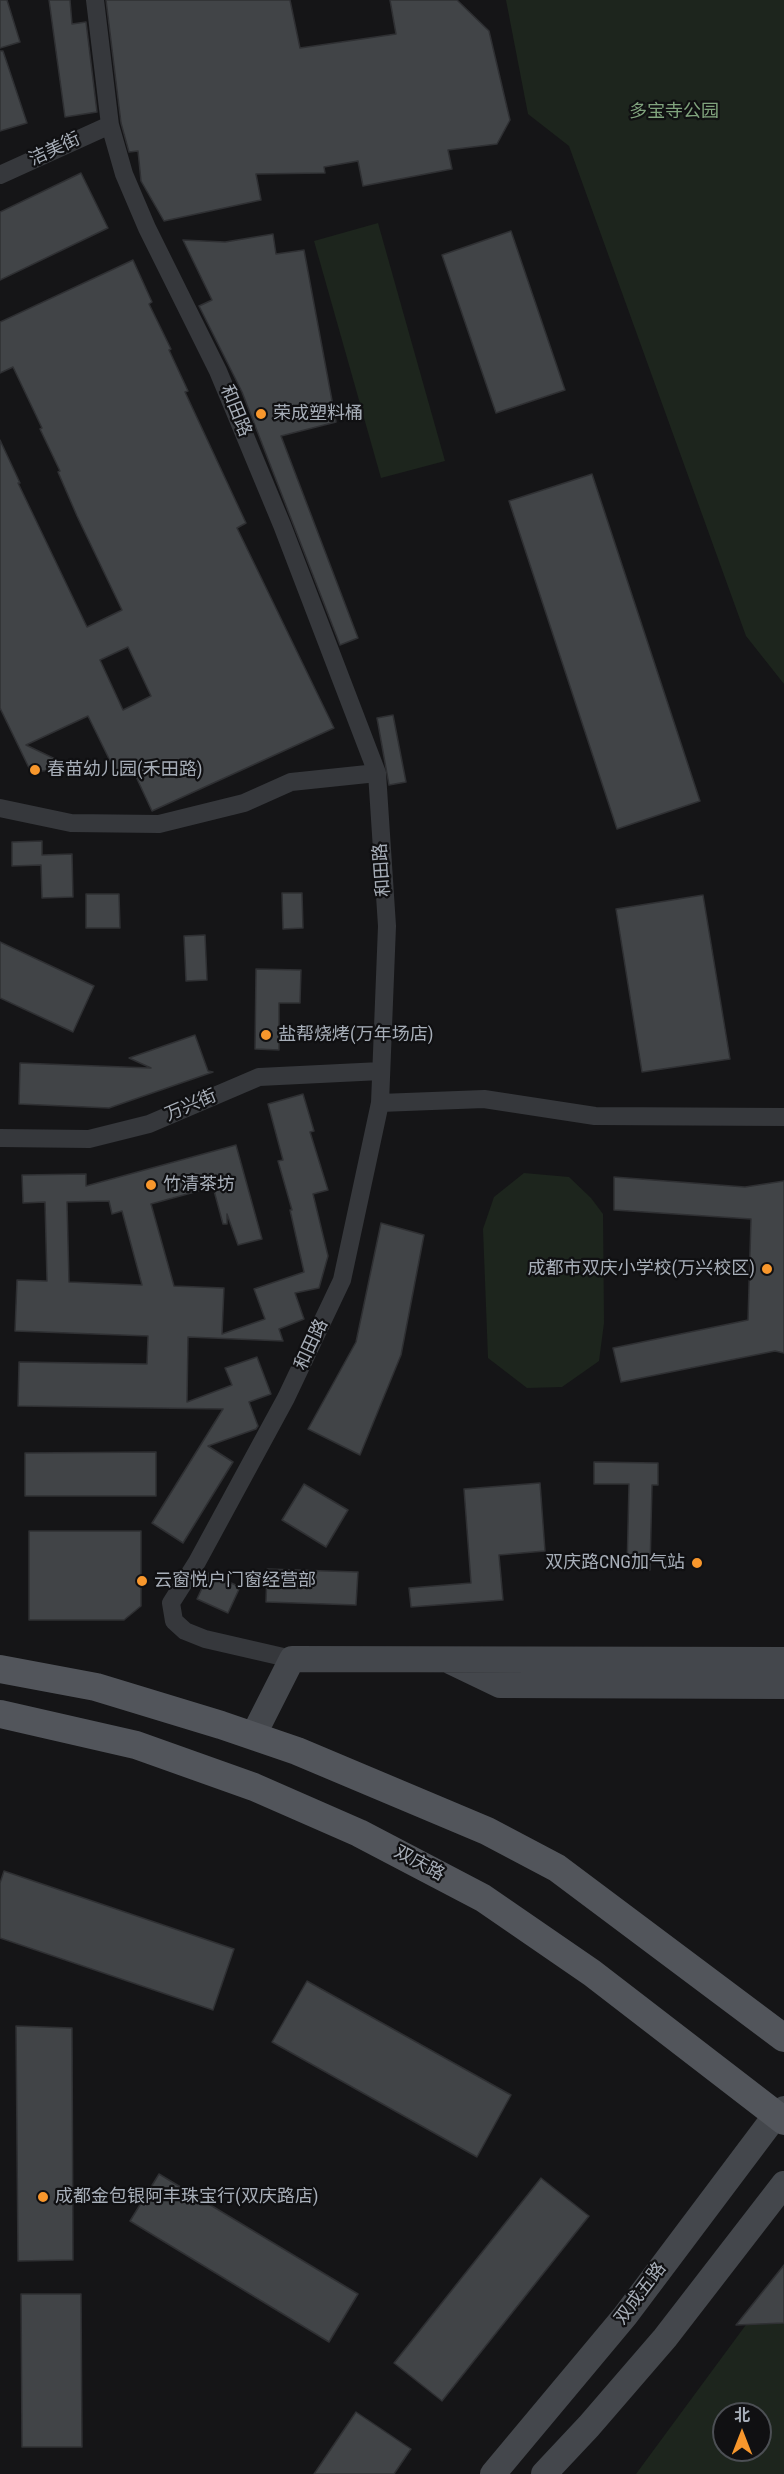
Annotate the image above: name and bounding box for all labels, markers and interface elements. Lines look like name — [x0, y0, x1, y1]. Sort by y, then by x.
park label: 多宝寺公园 — [629, 101, 719, 123]
street label: 洁美街 — [26, 129, 84, 171]
street label: 和田路 — [215, 382, 255, 440]
place label: 荣成塑料桶 — [273, 403, 363, 425]
marker: 荣成塑料桶 — [254, 407, 268, 421]
place label: 春苗幼儿园(禾田路) — [47, 759, 202, 781]
marker: 春苗幼儿园(禾田路) — [28, 763, 42, 777]
street label: 和田路 — [370, 842, 396, 898]
place label: 盐帮烧烤(万年场店) — [278, 1024, 433, 1046]
marker: 盐帮烧烤(万年场店) — [259, 1028, 273, 1042]
street label: 万兴街 — [162, 1086, 220, 1126]
place label: 竹清茶坊 — [163, 1174, 235, 1196]
marker: 竹清茶坊 — [144, 1178, 158, 1192]
place label: 成都市双庆小学校(万兴校区) — [528, 1258, 755, 1280]
marker: 成都市双庆小学校(万兴校区) — [760, 1262, 774, 1276]
street label: 和田路 — [291, 1316, 333, 1374]
place label: 双庆路CNG加气站 — [545, 1552, 685, 1574]
marker: 双庆路CNG加气站 — [690, 1556, 704, 1570]
place label: 云窗悦户门窗经营部 — [154, 1570, 316, 1592]
marker: 云窗悦户门窗经营部 — [135, 1574, 149, 1588]
street label: 双庆路 — [390, 1842, 448, 1886]
place label: 成都金包银阿丰珠宝行(双庆路店) — [55, 2186, 318, 2208]
marker: 成都金包银阿丰珠宝行(双庆路店) — [36, 2190, 50, 2204]
street label: 双成五路 — [611, 2259, 671, 2329]
north arrow — [712, 2402, 772, 2462]
text: 北 — [734, 2406, 750, 2425]

